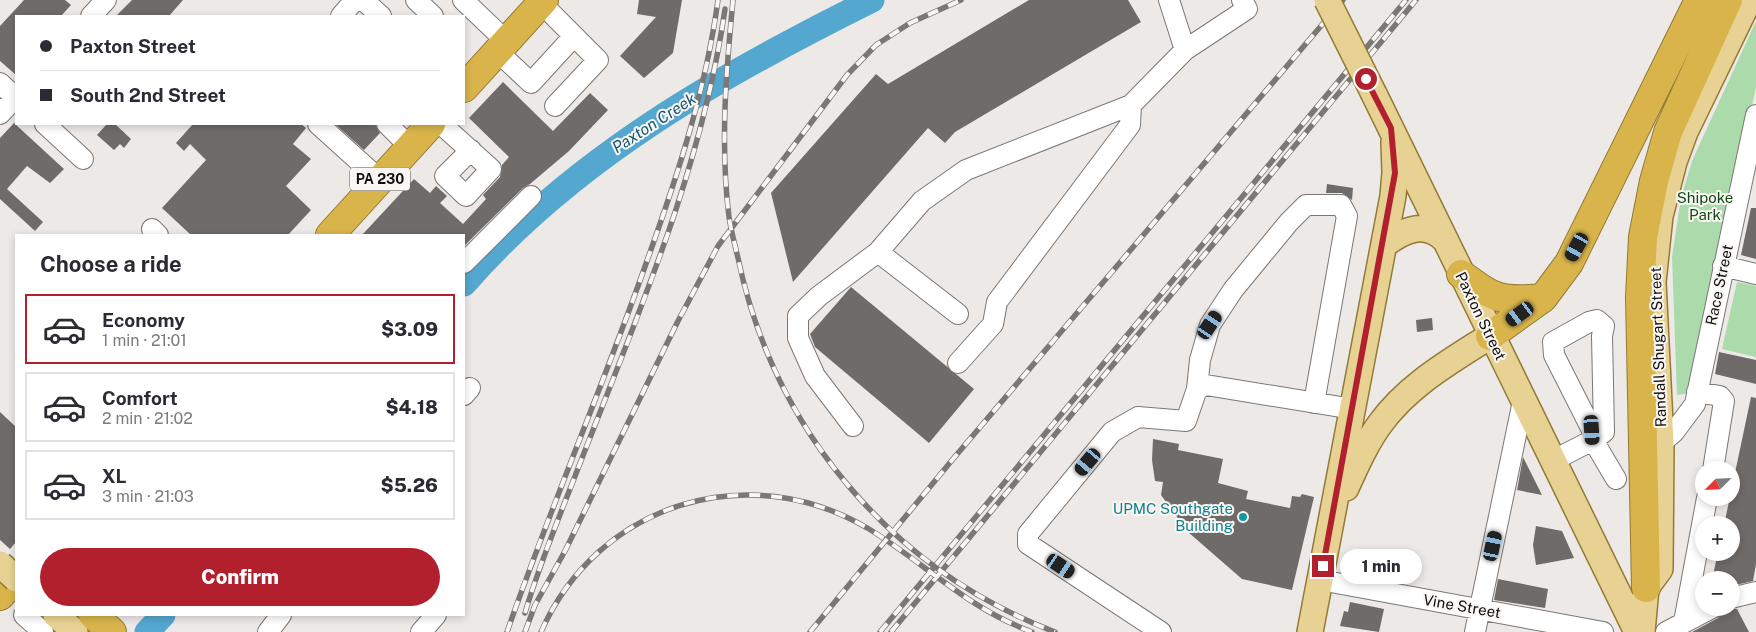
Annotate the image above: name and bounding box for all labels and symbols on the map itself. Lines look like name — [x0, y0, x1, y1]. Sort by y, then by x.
route start — [1355, 68, 1377, 90]
water label: Paxton Creek — [608, 89, 700, 157]
road number: PA 230 — [350, 168, 410, 190]
park label: Shipoke Park — [1677, 189, 1733, 223]
car — [1563, 230, 1590, 264]
street label: Race Street — [1702, 243, 1736, 327]
street label: Randall Shugart Street — [1647, 266, 1669, 427]
street label: Paxton Street — [1452, 269, 1510, 363]
car — [1503, 299, 1536, 329]
car — [1195, 308, 1224, 342]
car — [1583, 415, 1600, 445]
car — [1072, 446, 1103, 478]
north arrow — [1695, 461, 1740, 506]
place label: UPMC Southgate Building — [1113, 500, 1233, 534]
marker: UPMC Southgate Building — [1237, 511, 1249, 523]
car — [1482, 530, 1503, 562]
callout: 1 min — [1340, 548, 1423, 584]
car — [1044, 551, 1077, 581]
route end — [1312, 555, 1334, 577]
street label: Vine Street — [1422, 591, 1502, 621]

